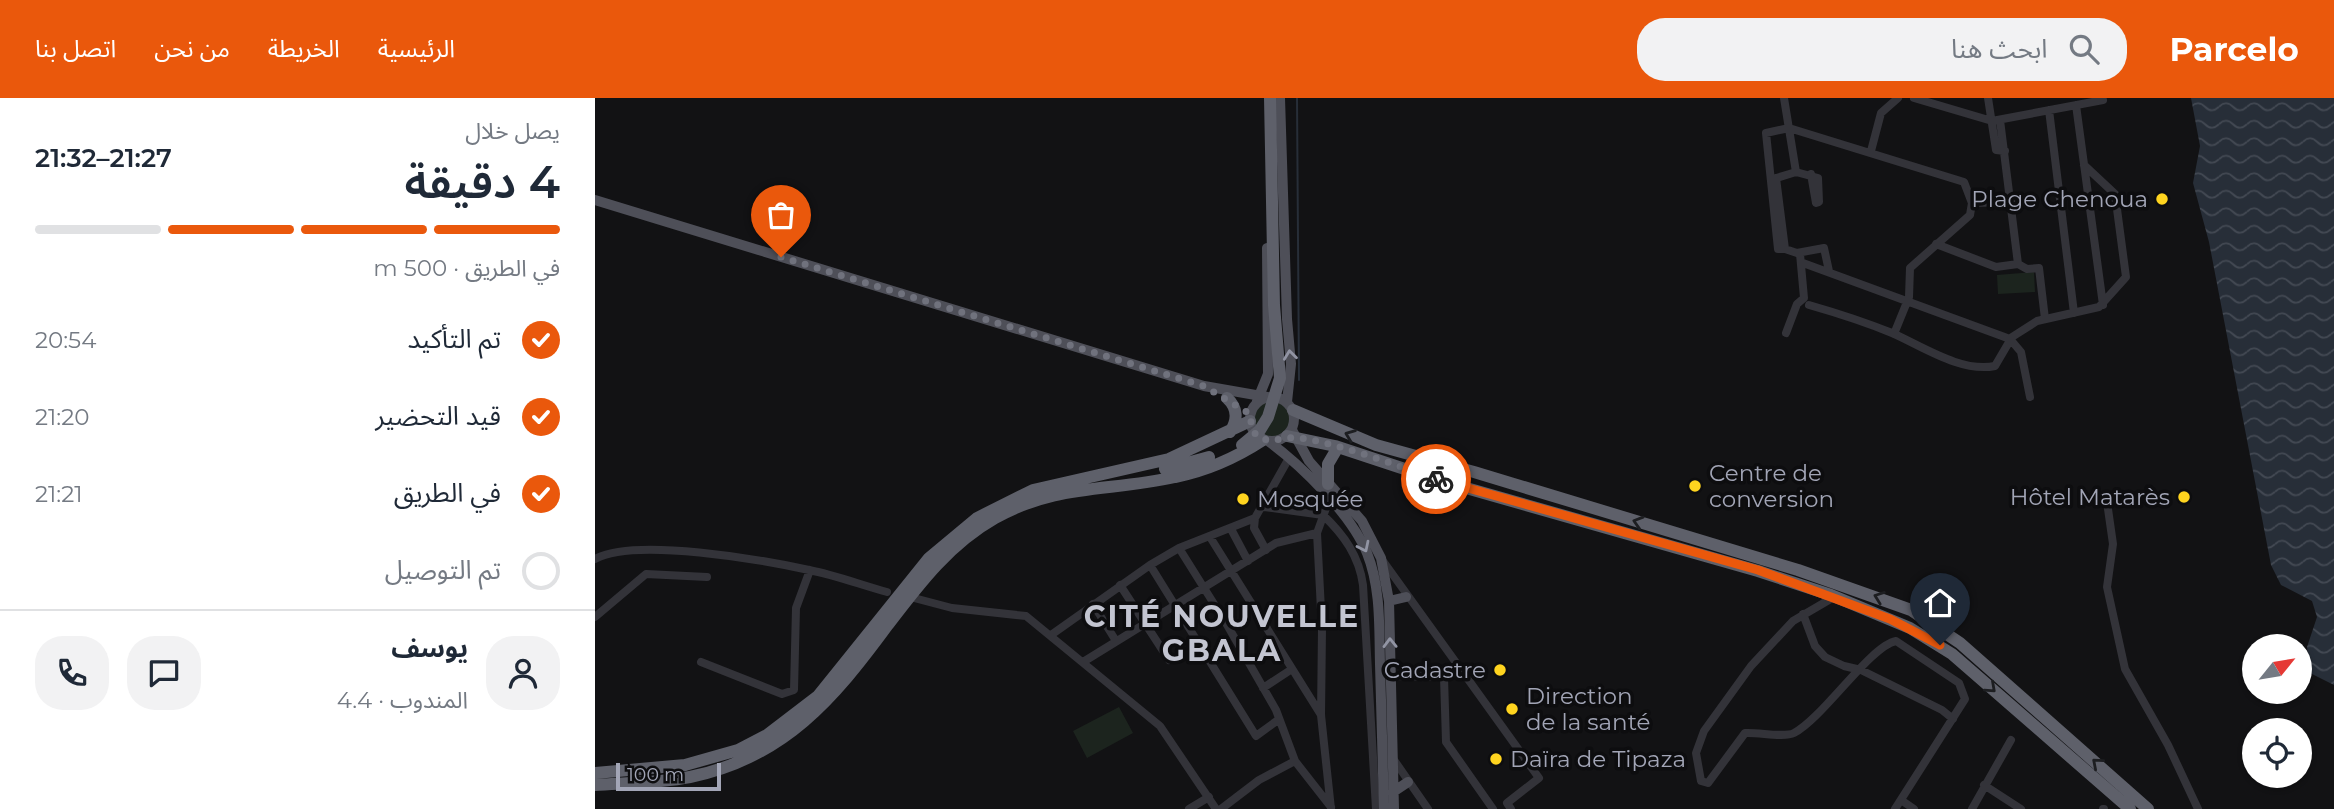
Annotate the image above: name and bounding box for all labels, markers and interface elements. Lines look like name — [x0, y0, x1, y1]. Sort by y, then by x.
search box — [1637, 18, 2127, 81]
text: Parcelo — [2169, 29, 2299, 69]
icon: search — [2065, 30, 2103, 68]
text: ابحث هنا — [1951, 33, 2047, 65]
text: اتصل بنا — [35, 34, 116, 63]
text: من نحن — [154, 34, 230, 63]
text: الخريطة — [268, 34, 340, 63]
text: الرئيسية — [378, 34, 455, 63]
text: يصل خلال — [465, 117, 560, 145]
text: 21:27–21:32 — [35, 142, 172, 174]
text: 4 دقيقة — [404, 153, 560, 210]
pin — [751, 185, 811, 257]
place label: Plage Chenoua — [1971, 185, 2148, 213]
marker: Plage Chenoua — [2154, 191, 2170, 207]
icon: bag — [762, 196, 800, 234]
text: في الطريق · 500 m — [373, 254, 560, 282]
icon: check — [522, 321, 560, 359]
text: تم التأكيد — [407, 323, 501, 355]
text: 20:54 — [35, 326, 96, 354]
one-way arrow — [1283, 350, 1298, 361]
icon: check — [522, 398, 560, 436]
text: قيد التحضير — [375, 400, 501, 432]
text: 21:20 — [35, 403, 89, 431]
one-way arrow — [1345, 430, 1357, 444]
courier — [1401, 444, 1471, 514]
place label: Centre de conversion — [1709, 459, 1834, 513]
icon: bike — [1417, 460, 1455, 498]
icon: check — [522, 475, 560, 513]
text: في الطريق — [394, 477, 501, 509]
marker: Centre de conversion — [1687, 478, 1703, 494]
text: 21:21 — [35, 480, 83, 508]
place label: Hôtel Matarès — [2010, 483, 2170, 511]
place label: Mosquée — [1257, 485, 1363, 513]
marker: Hôtel Matarès — [2176, 489, 2192, 505]
marker: Mosquée — [1235, 491, 1251, 507]
one-way arrow — [1632, 516, 1644, 531]
one-way arrow — [1356, 540, 1370, 552]
text: تم التوصيل — [385, 554, 501, 586]
pin — [1910, 573, 1970, 645]
icon: home — [1921, 584, 1959, 622]
one-way arrow — [1873, 591, 1885, 605]
district label: CITÉ NOUVELLE GBALA — [1084, 598, 1360, 669]
text: يوسف — [391, 632, 468, 664]
north arrow — [2242, 634, 2312, 704]
map controls — [2242, 634, 2312, 788]
button: phone — [35, 636, 109, 710]
button: chat — [127, 636, 201, 710]
button: person — [486, 636, 560, 710]
one-way arrow — [1382, 637, 1398, 648]
place label: Cadastre — [1384, 656, 1486, 684]
marker: Cadastre — [1492, 662, 1508, 678]
one-way arrow — [1983, 680, 1996, 692]
place label: Direction de la santé — [1526, 682, 1650, 736]
text: المندوب · 4.4 — [337, 686, 468, 714]
marker: Direction de la santé — [1504, 701, 1520, 717]
button: locate — [2242, 718, 2312, 788]
place label: Daïra de Tipaza — [1510, 745, 1686, 773]
marker: Daïra de Tipaza — [1488, 751, 1504, 767]
one-way arrow — [2093, 759, 2106, 771]
scale bar — [616, 760, 721, 792]
text: 100 m — [627, 763, 684, 786]

